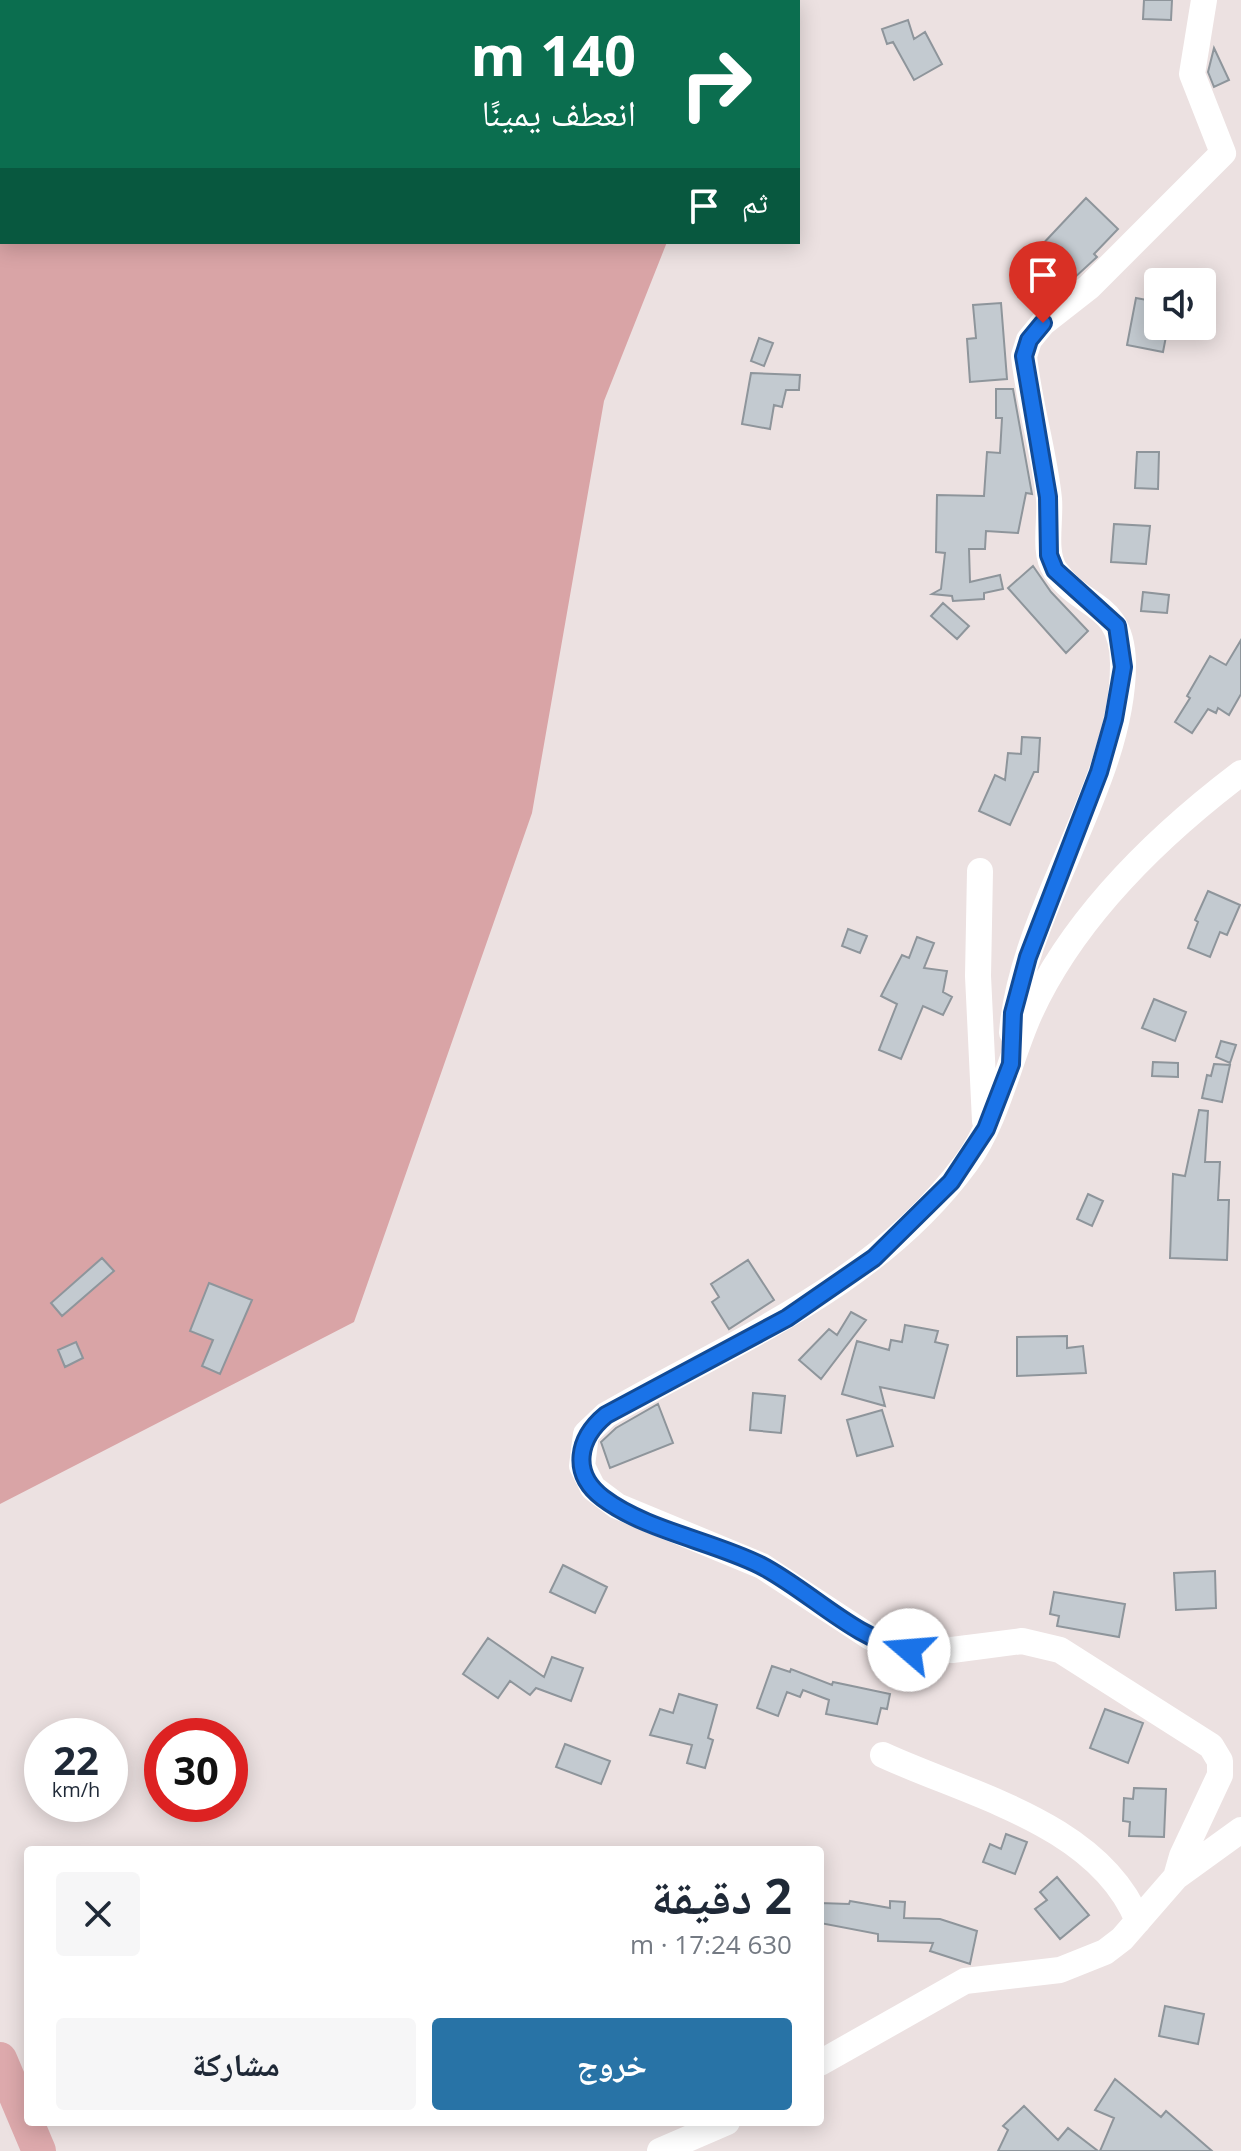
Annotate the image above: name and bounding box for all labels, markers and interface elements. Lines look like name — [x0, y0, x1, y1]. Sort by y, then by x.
text: 140 m — [470, 16, 636, 92]
icon: right — [664, 32, 768, 136]
text: انعطف يمينًا — [481, 88, 636, 137]
text: ثم — [742, 181, 768, 222]
icon: arrive — [682, 184, 726, 228]
pin — [1009, 241, 1077, 323]
icon: arrive — [1021, 253, 1065, 297]
map controls — [1144, 268, 1216, 340]
button: sound — [1144, 268, 1216, 340]
position arrow — [867, 1608, 951, 1692]
speed limit sign: 30 — [144, 1718, 248, 1822]
text: 22 — [53, 1732, 99, 1787]
text: km/h — [52, 1776, 100, 1803]
text: 2 دقيقة — [651, 1863, 792, 1928]
button: close — [56, 1872, 140, 1956]
text: 630 m · 17:24 — [630, 1926, 792, 1962]
button: مشاركة — [56, 2018, 416, 2110]
button: خروج — [432, 2018, 792, 2110]

